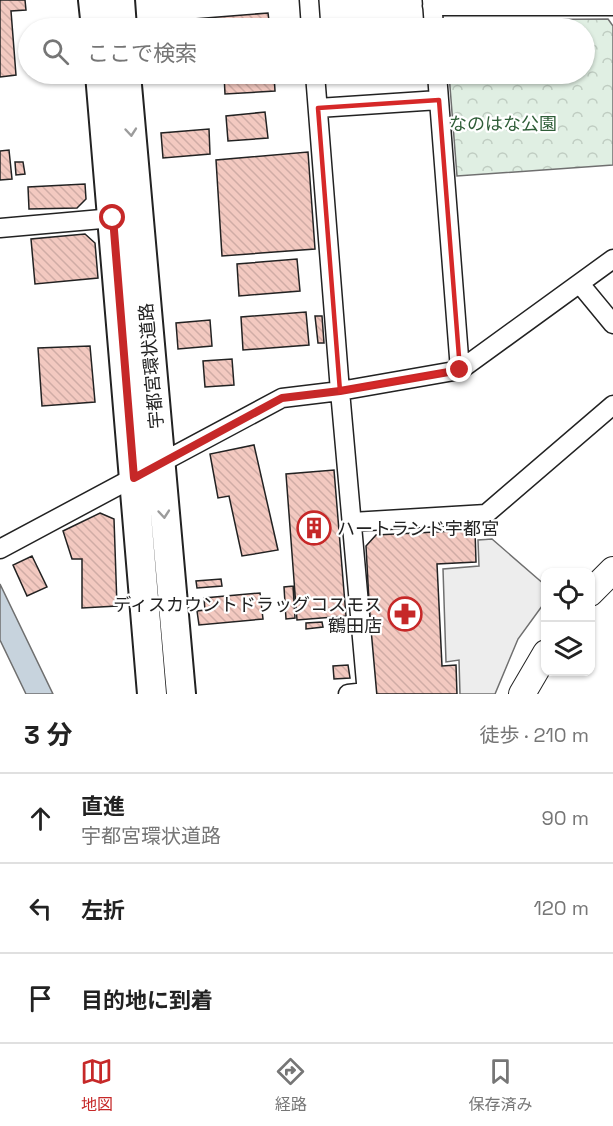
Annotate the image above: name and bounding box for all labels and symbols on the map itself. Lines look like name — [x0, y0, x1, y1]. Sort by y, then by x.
park label: なのはな公園 — [449, 112, 557, 135]
one-way arrow — [124, 127, 137, 136]
route start — [99, 204, 125, 230]
street label: 宇都宮環状道路 — [134, 302, 168, 430]
route end — [446, 356, 472, 382]
one-way arrow — [157, 510, 170, 519]
building icon: ハートランド宇都宮 — [296, 510, 332, 546]
place label: ハートランド宇都宮 — [337, 517, 499, 540]
place label: ディスカウントドラッグコスモス 鶴田店 — [113, 593, 382, 637]
pharmacy icon: ディスカウントドラッグコスモス 鶴田店 — [387, 596, 423, 632]

